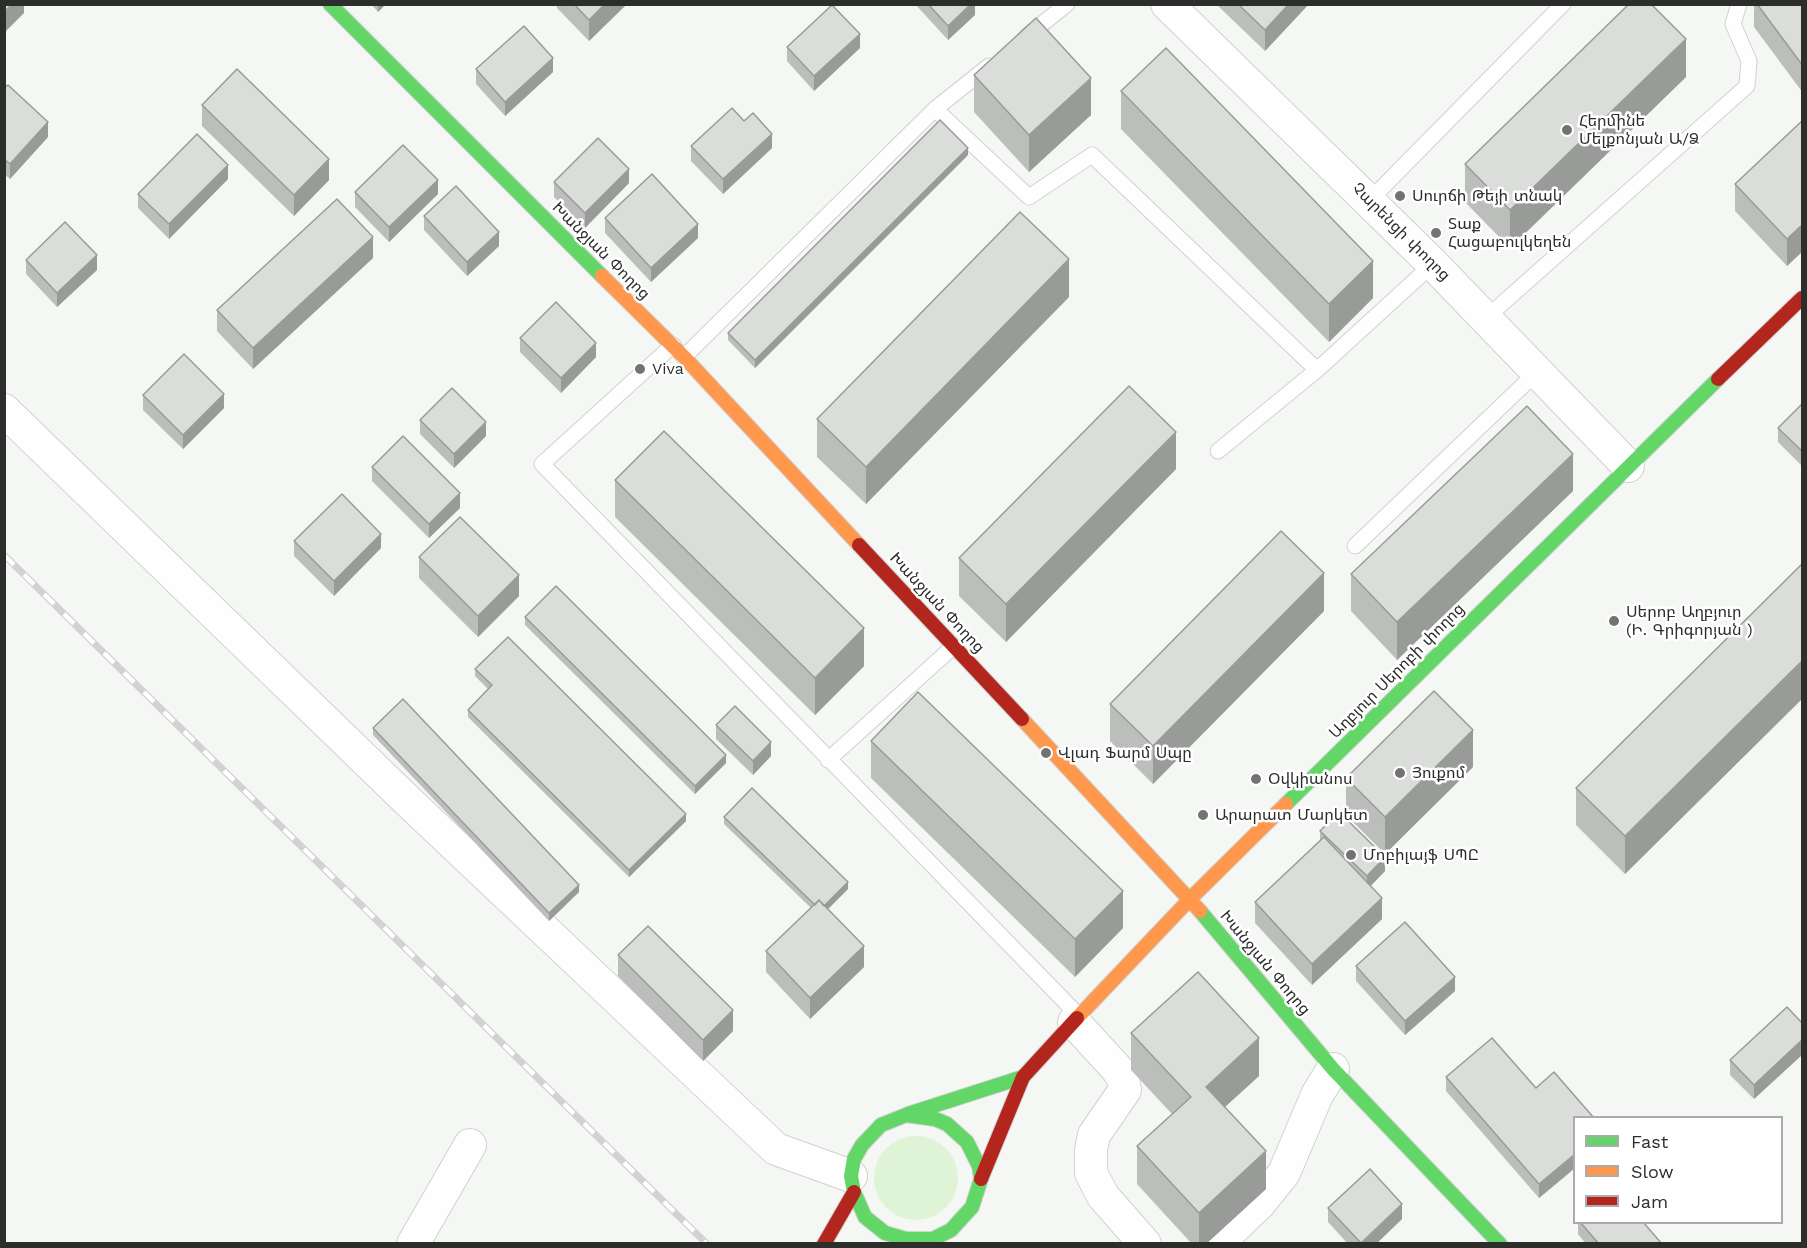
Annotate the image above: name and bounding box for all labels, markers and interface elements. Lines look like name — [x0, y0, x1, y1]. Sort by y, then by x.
place label: Հերմինե Մելքոնյան Ա/Ձ — [1579, 111, 1699, 149]
marker: Հերմինե Մելքոնյան Ա/Ձ — [1560, 123, 1574, 137]
street label: Չարենցի փողոց — [1348, 179, 1454, 285]
place label: Սուրճի Թեյի տնակ — [1412, 186, 1562, 206]
marker: Սուրճի Թեյի տնակ — [1393, 189, 1407, 203]
street label: Խանջյան Փողոց — [548, 198, 654, 304]
place label: Տաք Հացաբուլկեղեն — [1448, 214, 1571, 252]
marker: Տաք Հացաբուլկեղեն — [1429, 226, 1443, 240]
place label: Viva — [652, 359, 684, 379]
marker: Viva — [633, 362, 647, 376]
street label: Խանջյան Փողոց — [886, 549, 988, 657]
street label: Աղբյուր Սերոբի փողոց — [1325, 599, 1469, 743]
place label: Սերոբ Աղբյուր (Ի. Գրիգորյան ) — [1626, 602, 1753, 640]
marker: Սերոբ Աղբյուր (Ի. Գրիգորյան ) — [1607, 614, 1621, 628]
place label: Վլադ Ֆարմ Սպը — [1058, 743, 1192, 763]
marker: Վլադ Ֆարմ Սպը — [1039, 746, 1053, 760]
place label: Յուքոմ — [1412, 763, 1465, 783]
marker: Յուքոմ — [1393, 766, 1407, 780]
place label: Օվկիանոս — [1268, 769, 1352, 789]
marker: Օվկիանոս — [1249, 772, 1263, 786]
place label: Արարատ Մարկետ — [1215, 805, 1368, 825]
marker: Արարատ Մարկետ — [1196, 808, 1210, 822]
place label: Մոբիլայֆ ՍՊԸ — [1363, 845, 1479, 865]
marker: Մոբիլայֆ ՍՊԸ — [1344, 848, 1358, 862]
street label: Խանջյան Փողոց — [1216, 907, 1314, 1019]
legend — [1573, 1116, 1783, 1224]
text: Fast — [1631, 1131, 1668, 1152]
text: Slow — [1631, 1161, 1674, 1182]
text: Jam — [1631, 1191, 1668, 1212]

